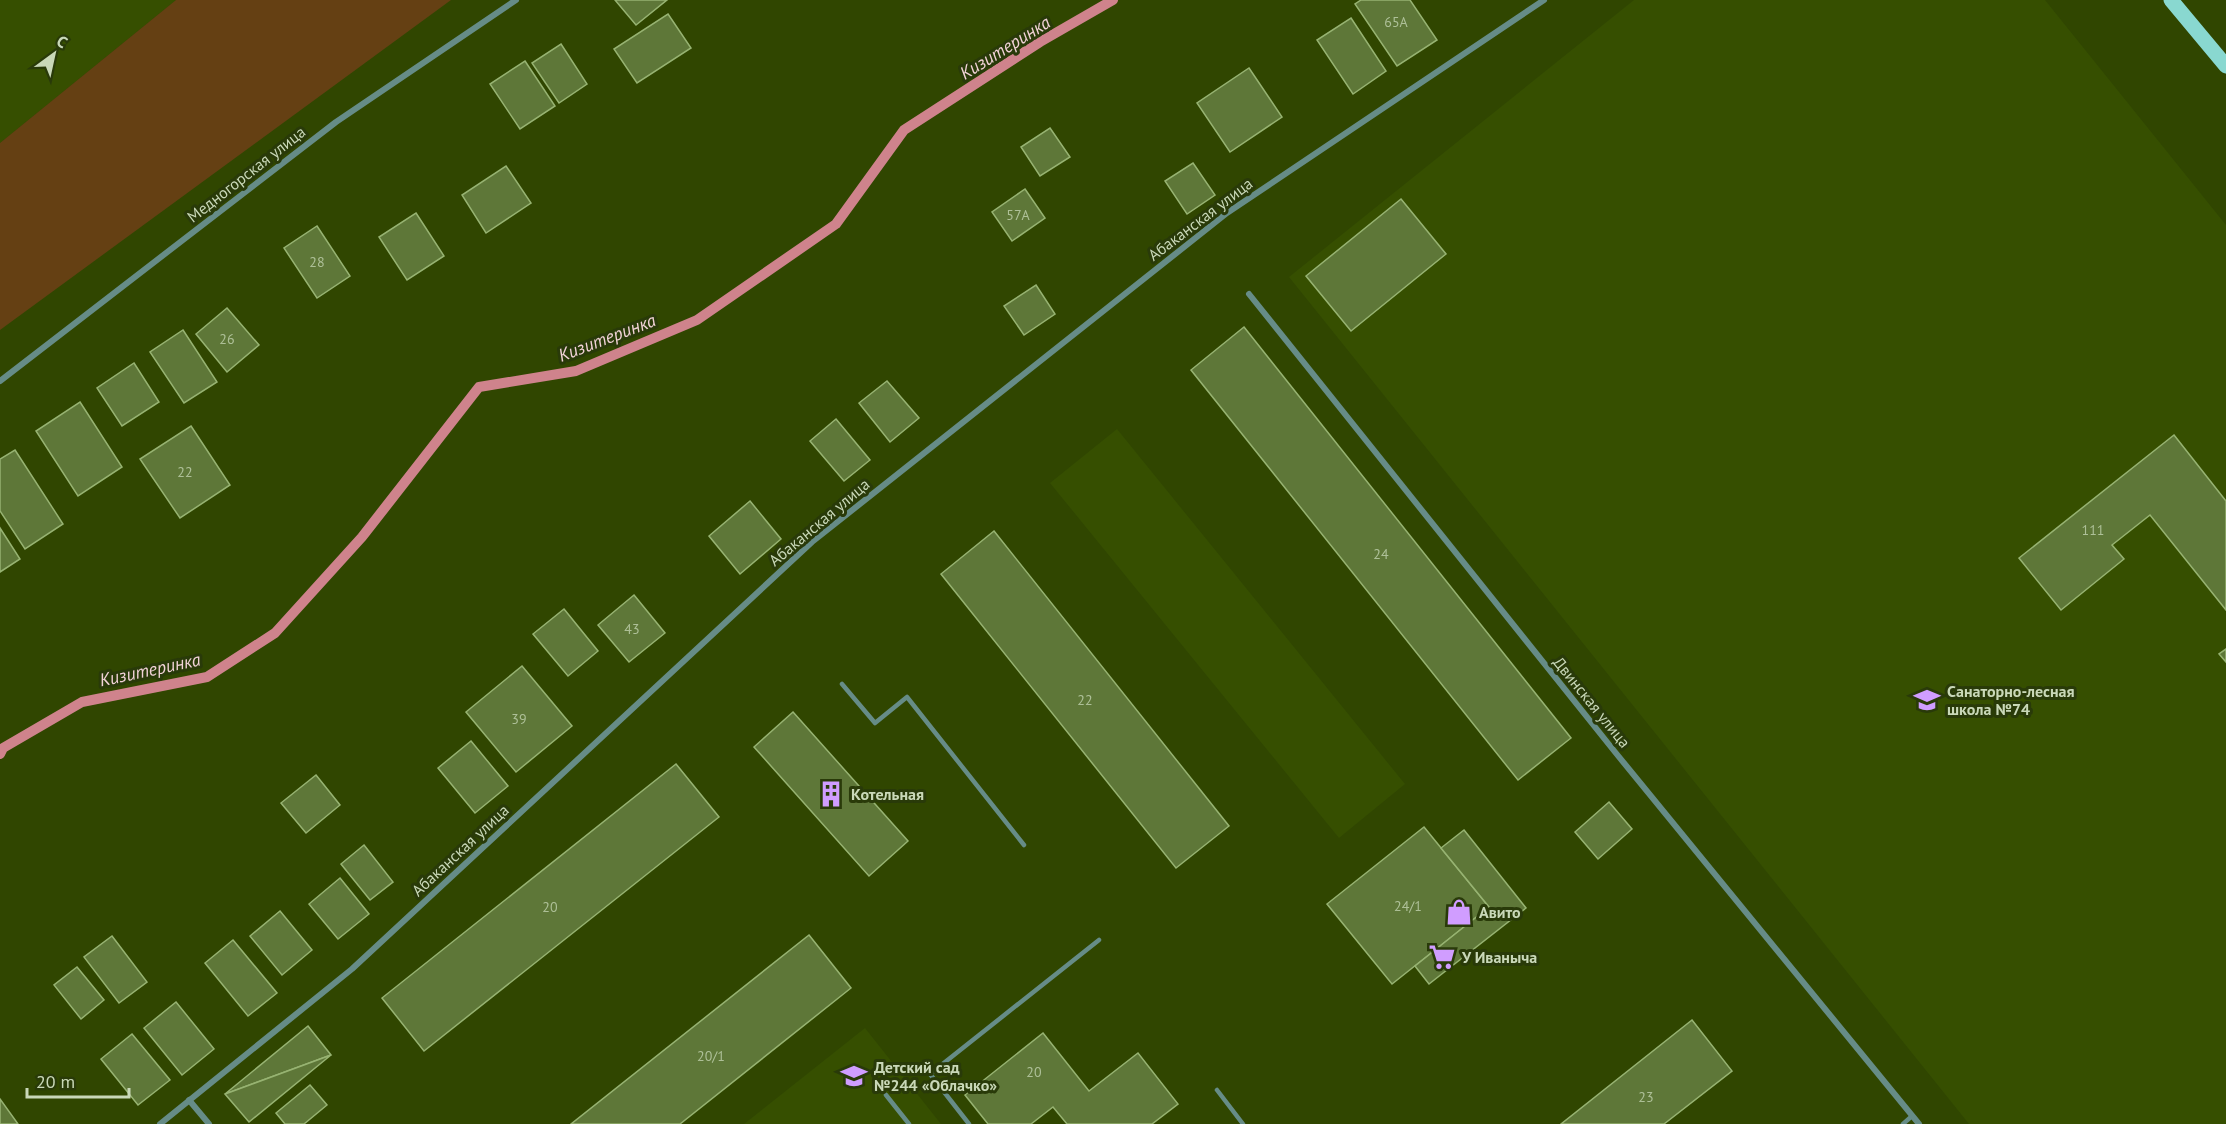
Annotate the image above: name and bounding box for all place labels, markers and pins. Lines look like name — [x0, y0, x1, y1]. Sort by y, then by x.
place label: Санаторно-лесная школа №74 — [1947, 681, 2075, 719]
school or university icon: Санаторно-лесная школа №74 — [1912, 685, 1942, 715]
building icon: Котельная — [816, 779, 846, 809]
place label: Котельная — [851, 784, 924, 804]
shop icon: Авито — [1444, 897, 1474, 927]
place label: Авито — [1479, 902, 1521, 922]
supermarket icon: У Иваныча — [1427, 942, 1457, 972]
place label: У Иваныча — [1461, 947, 1537, 967]
place label: Детский сад №244 «Облачко» — [874, 1057, 997, 1095]
school or university icon: Детский сад №244 «Облачко» — [839, 1061, 869, 1091]

